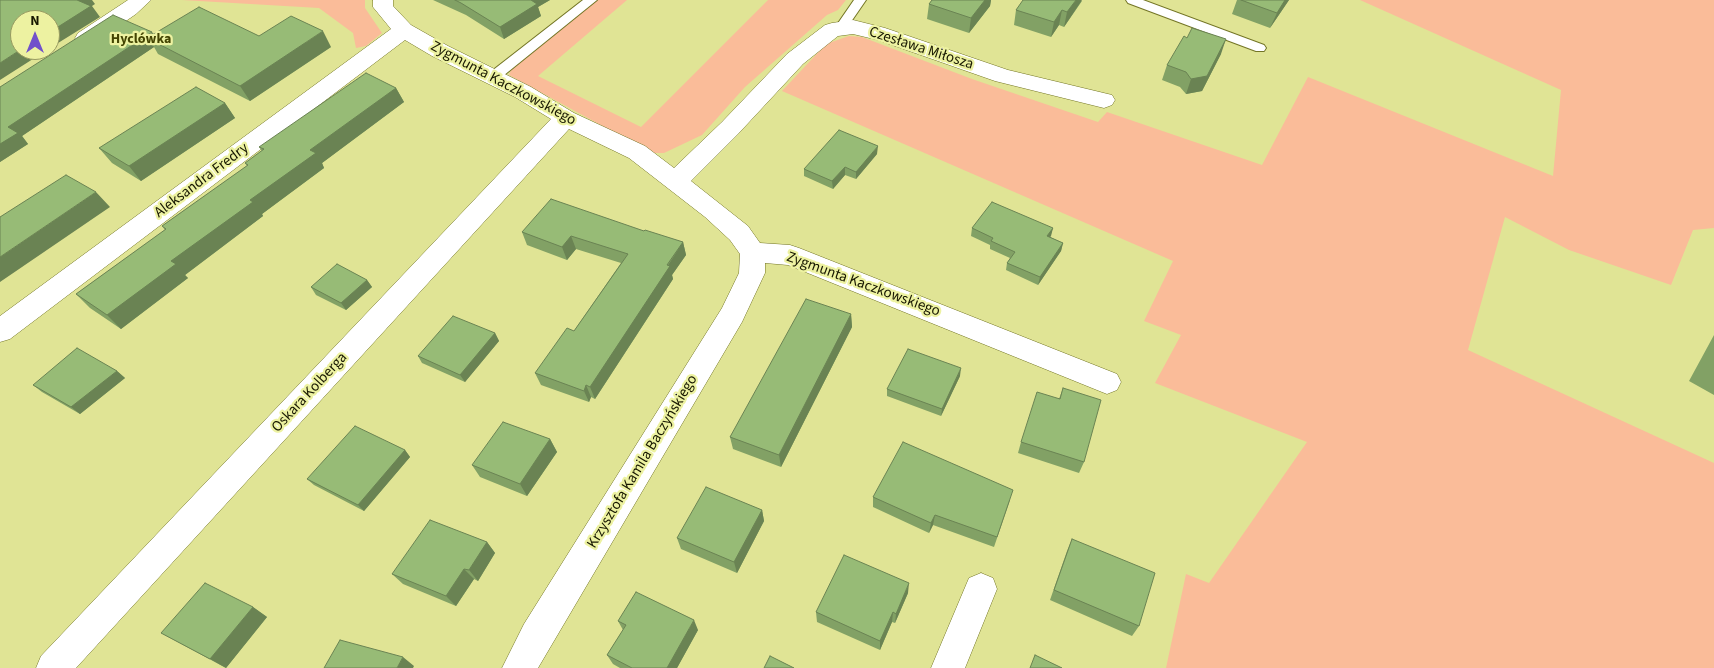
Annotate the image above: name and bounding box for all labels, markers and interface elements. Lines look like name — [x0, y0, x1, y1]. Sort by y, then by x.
north arrow — [10, 10, 60, 60]
text: N — [30, 11, 40, 31]
street label: Czesława Miłosza — [866, 24, 976, 74]
district label: Hyclówka — [111, 32, 171, 48]
street label: Zygmunta Kaczkowskiego — [427, 38, 579, 130]
street label: Aleksandra Fredry — [151, 140, 253, 222]
street label: Zygmunta Kaczkowskiego — [784, 249, 942, 321]
street label: Oskara Kolberga — [268, 349, 352, 437]
street label: Krzysztofa Kamila Baczyńskiego — [584, 372, 702, 552]

